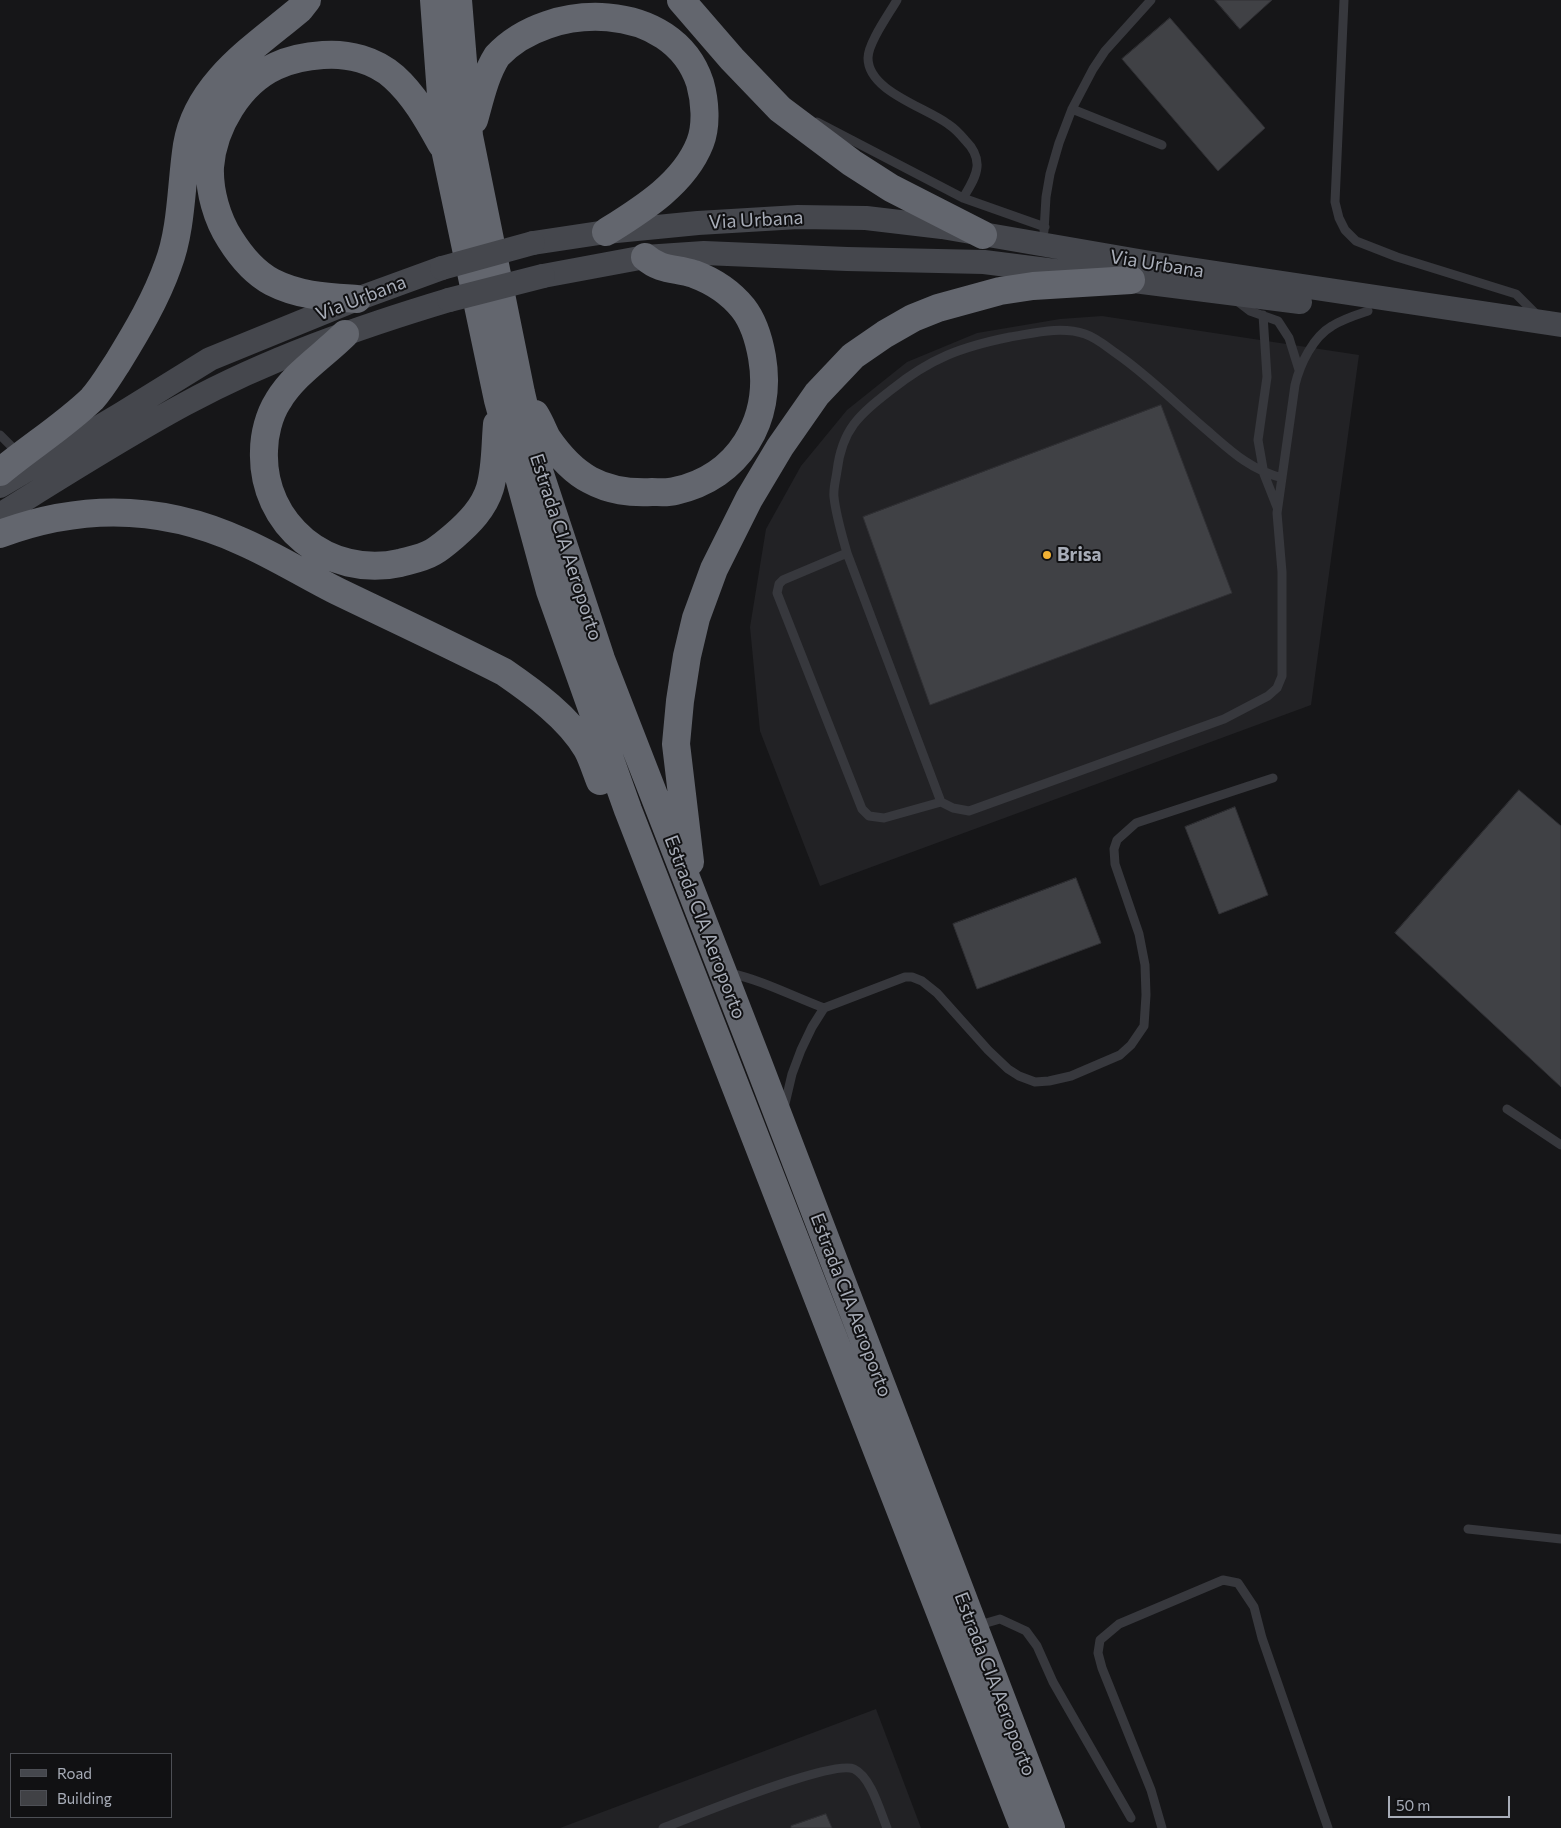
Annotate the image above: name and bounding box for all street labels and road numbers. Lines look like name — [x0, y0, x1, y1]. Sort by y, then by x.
street label: Via Urbana — [708, 206, 804, 234]
street label: Via Urbana — [1108, 245, 1206, 283]
street label: Via Urbana — [313, 270, 409, 326]
street label: Estrada CIA Aeroporto — [525, 451, 607, 643]
street label: Estrada CIA Aeroporto — [659, 832, 751, 1022]
street label: Estrada CIA Aeroporto — [805, 1210, 897, 1400]
street label: Estrada CIA Aeroporto — [949, 1589, 1041, 1779]

